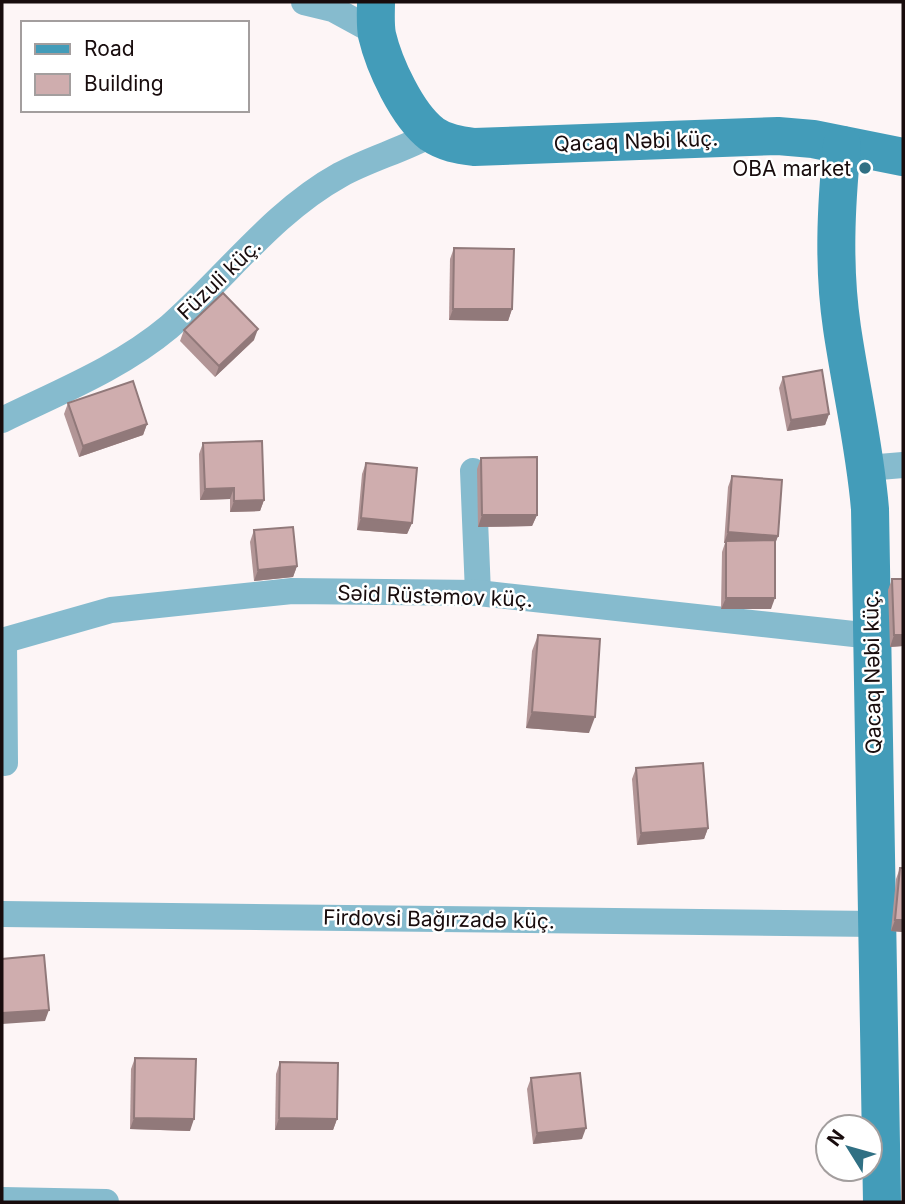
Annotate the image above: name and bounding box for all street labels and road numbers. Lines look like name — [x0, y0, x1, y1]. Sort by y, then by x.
street label: Qacaq Nəbi küç. — [553, 126, 719, 156]
street label: Füzuli küç. — [172, 233, 266, 325]
street label: Səid Rüstəmov küç. — [337, 580, 533, 612]
street label: Qacaq Nəbi küç. — [858, 590, 886, 754]
street label: Firdovsi Bağırzadə küç. — [323, 904, 555, 934]

